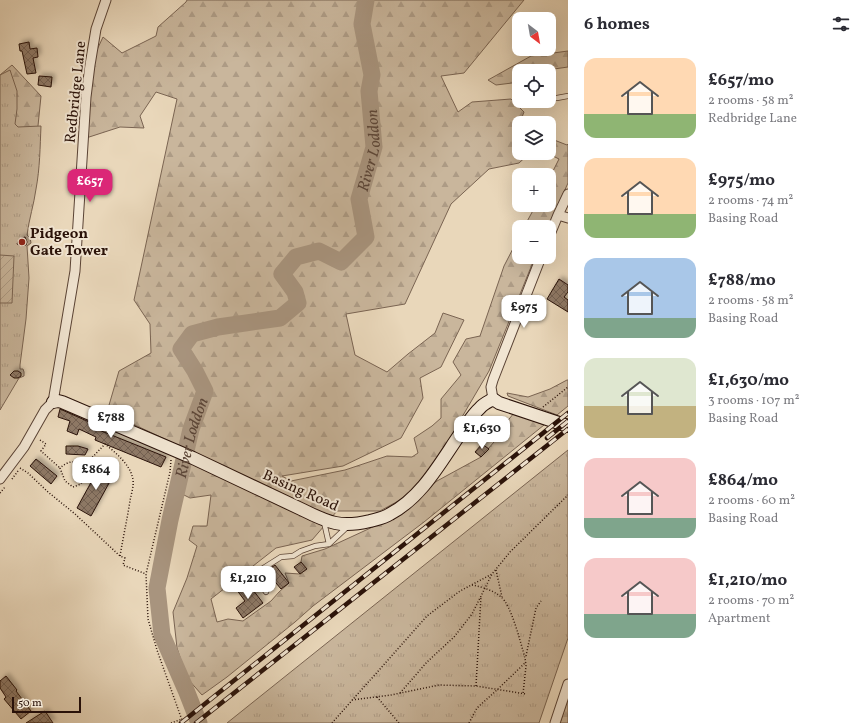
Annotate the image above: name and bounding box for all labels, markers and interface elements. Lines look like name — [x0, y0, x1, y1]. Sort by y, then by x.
north arrow — [512, 12, 556, 56]
map controls — [512, 12, 556, 264]
text: 6 homes — [584, 13, 650, 36]
icon: filters — [830, 13, 852, 35]
street label: Redbridge Lane — [61, 40, 92, 144]
button: locate — [512, 64, 556, 108]
text: £657/mo — [708, 69, 774, 92]
icon: home — [616, 74, 664, 122]
text: 2 rooms · 58 m² — [708, 92, 793, 110]
water label: River Loddon — [353, 108, 387, 194]
text: Redbridge Lane — [708, 110, 797, 128]
button: layers — [512, 116, 556, 160]
button: + — [512, 168, 556, 212]
pin: £657 — [66, 169, 114, 203]
text: £975/mo — [708, 169, 775, 192]
text: £657 — [76, 173, 104, 191]
icon: home — [616, 174, 664, 222]
text: 2 rooms · 74 m² — [708, 192, 793, 210]
text: Basing Road — [708, 210, 778, 228]
button: − — [512, 220, 556, 264]
place label: Pidgeon Gate Tower — [30, 224, 108, 262]
marker: Pidgeon Gate Tower — [17, 237, 27, 247]
text: £788/mo — [708, 269, 776, 292]
icon: home — [616, 274, 664, 322]
text: 2 rooms · 58 m² — [708, 292, 793, 310]
pin: £975 — [500, 295, 548, 329]
text: £975 — [510, 299, 538, 317]
text: Basing Road — [708, 310, 778, 328]
text: £1,630/mo — [708, 369, 789, 392]
icon: home — [616, 374, 664, 422]
text: 3 rooms · 107 m² — [708, 392, 799, 410]
water label: River Loddon — [171, 395, 215, 481]
pin: £788 — [87, 405, 135, 439]
text: £788 — [97, 409, 125, 427]
text: Basing Road — [708, 410, 778, 428]
pin: £1,630 — [449, 416, 515, 450]
text: £1,630 — [463, 420, 501, 438]
pin: £864 — [72, 457, 120, 491]
text: £864 — [81, 461, 111, 479]
street label: Basing Road — [259, 465, 342, 517]
text: £864/mo — [708, 469, 778, 492]
icon: home — [616, 474, 664, 522]
text: 2 rooms · 60 m² — [708, 492, 795, 510]
text: Basing Road — [708, 510, 778, 528]
pin: £1,210 — [215, 566, 281, 600]
text: £1,210/mo — [708, 569, 787, 592]
text: £1,210 — [230, 570, 266, 588]
icon: home — [616, 574, 664, 622]
text: 2 rooms · 70 m² — [708, 592, 794, 610]
text: Apartment — [708, 610, 771, 628]
scale bar — [12, 695, 81, 714]
text: 50 m — [18, 696, 42, 711]

